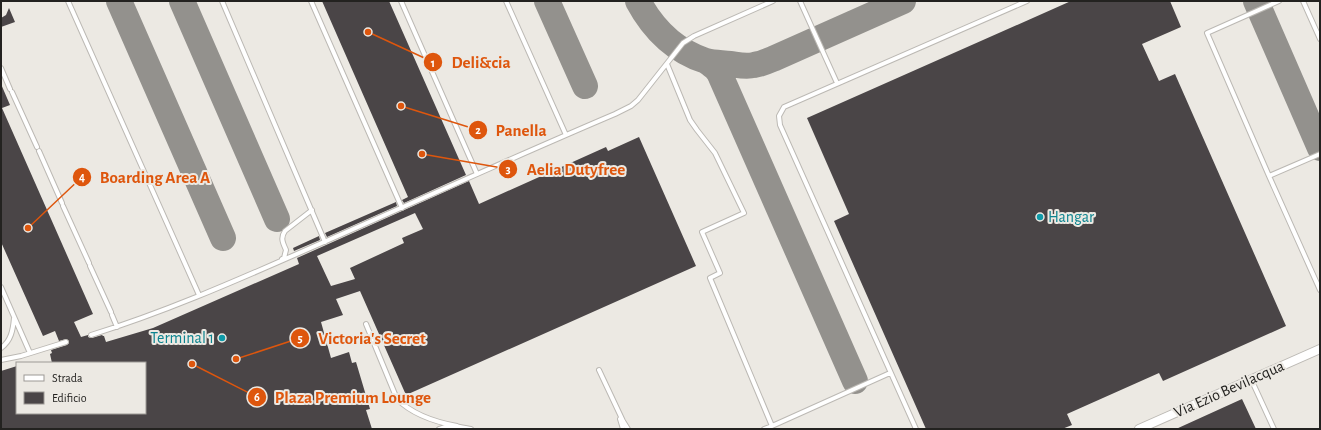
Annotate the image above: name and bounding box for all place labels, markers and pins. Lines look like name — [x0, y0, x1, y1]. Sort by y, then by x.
callout: Deli&cia — [423, 48, 519, 77]
callout: Panella — [468, 115, 555, 144]
callout: Aelia Dutyfree — [498, 155, 633, 184]
callout: Boarding Area A — [72, 162, 218, 191]
place label: Hangar — [1048, 209, 1095, 225]
marker: Hangar — [1035, 212, 1045, 222]
callout: Victoria's Secret — [290, 324, 434, 353]
place label: Terminal 1 — [150, 330, 214, 346]
marker: Terminal 1 — [217, 333, 227, 343]
callout: Plaza Premium Lounge — [247, 382, 439, 411]

